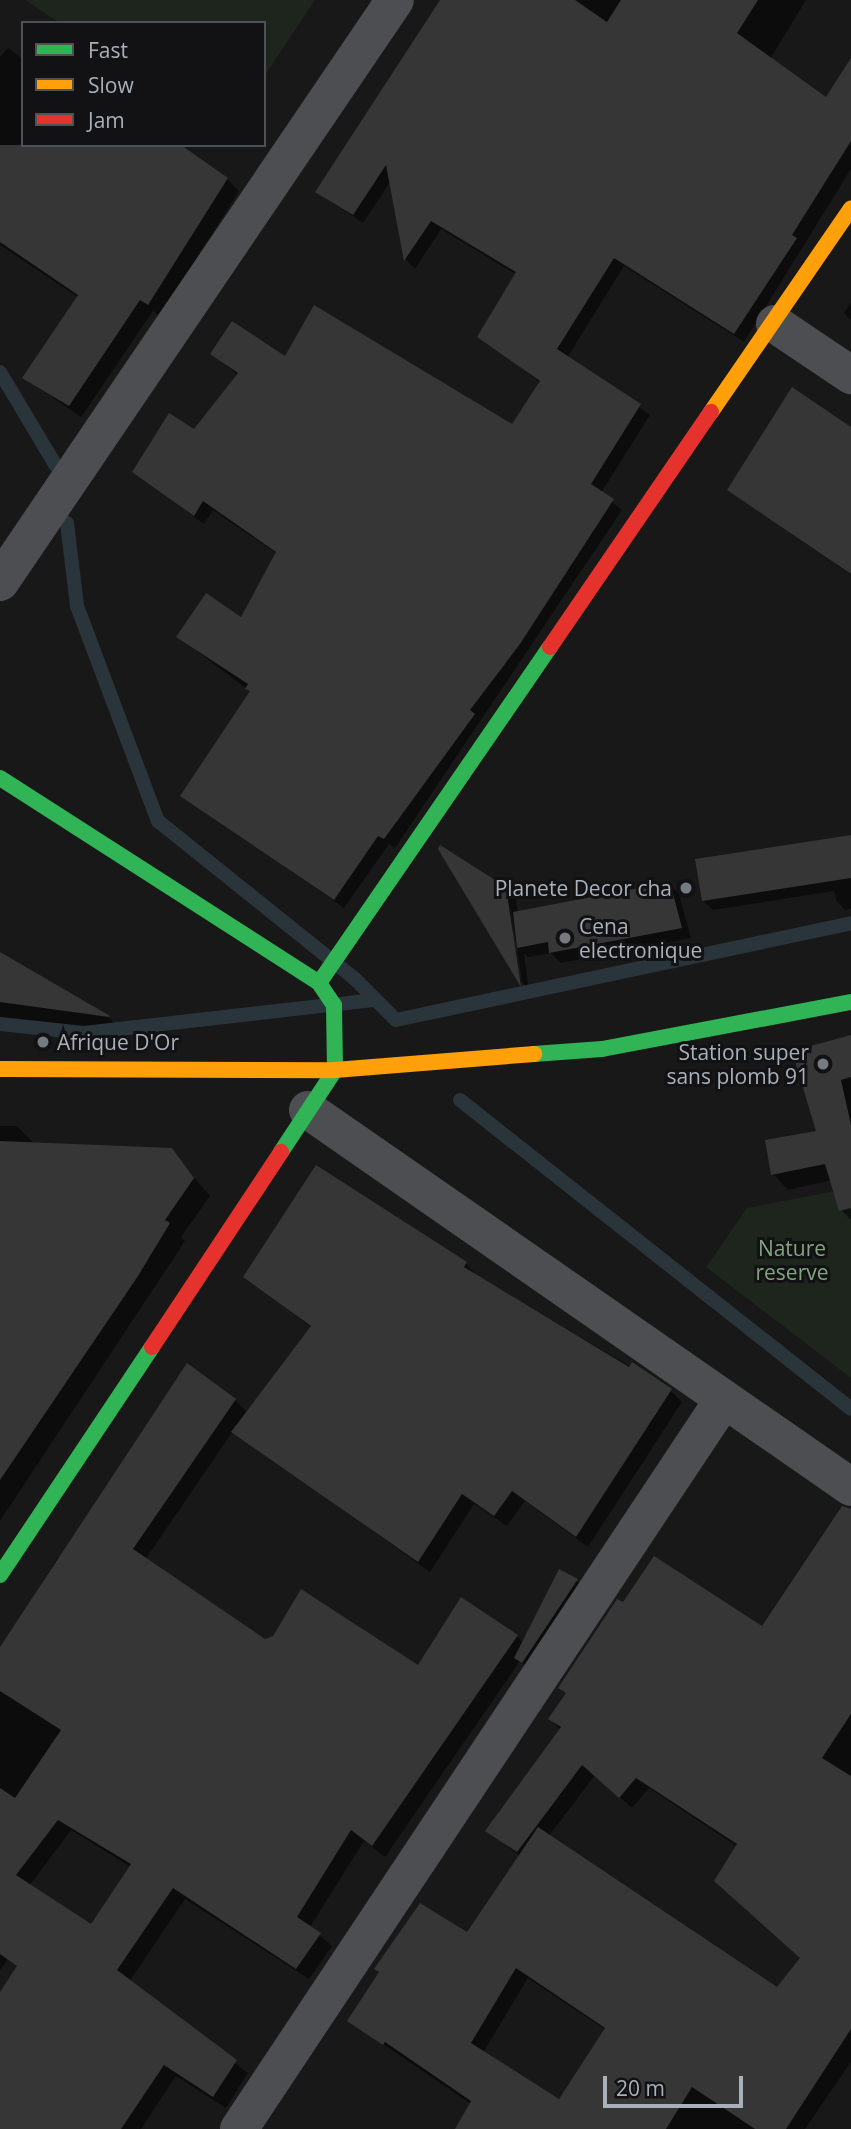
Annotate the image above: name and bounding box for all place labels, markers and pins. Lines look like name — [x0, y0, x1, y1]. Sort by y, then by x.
place label: Planete Decor cha — [495, 875, 672, 901]
marker: Planete Decor cha — [678, 880, 694, 896]
place label: Cena electronique — [579, 913, 702, 963]
marker: Cena electronique — [557, 930, 573, 946]
place label: Afrique D'Or — [57, 1029, 179, 1055]
marker: Afrique D'Or — [35, 1034, 51, 1050]
place label: Station super sans plomb 91 — [666, 1039, 809, 1089]
marker: Station super sans plomb 91 — [815, 1056, 831, 1072]

